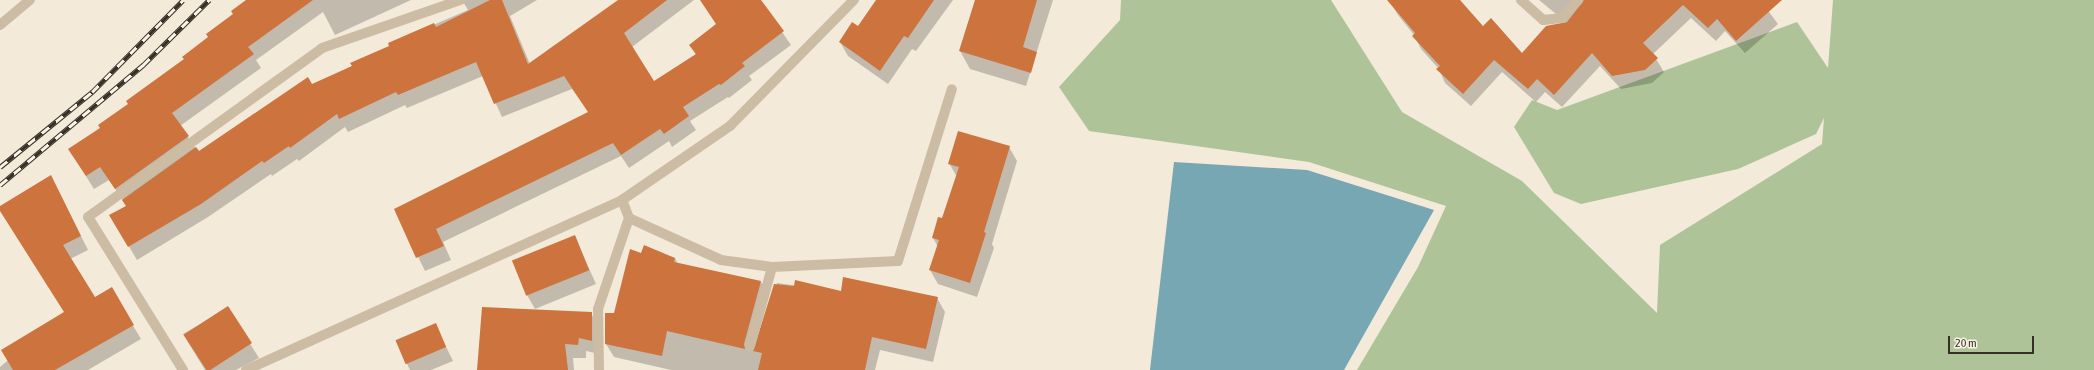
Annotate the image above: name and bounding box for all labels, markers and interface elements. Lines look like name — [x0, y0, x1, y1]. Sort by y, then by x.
scale bar — [1950, 328, 2036, 354]
text: 20 m — [1955, 336, 1977, 350]

